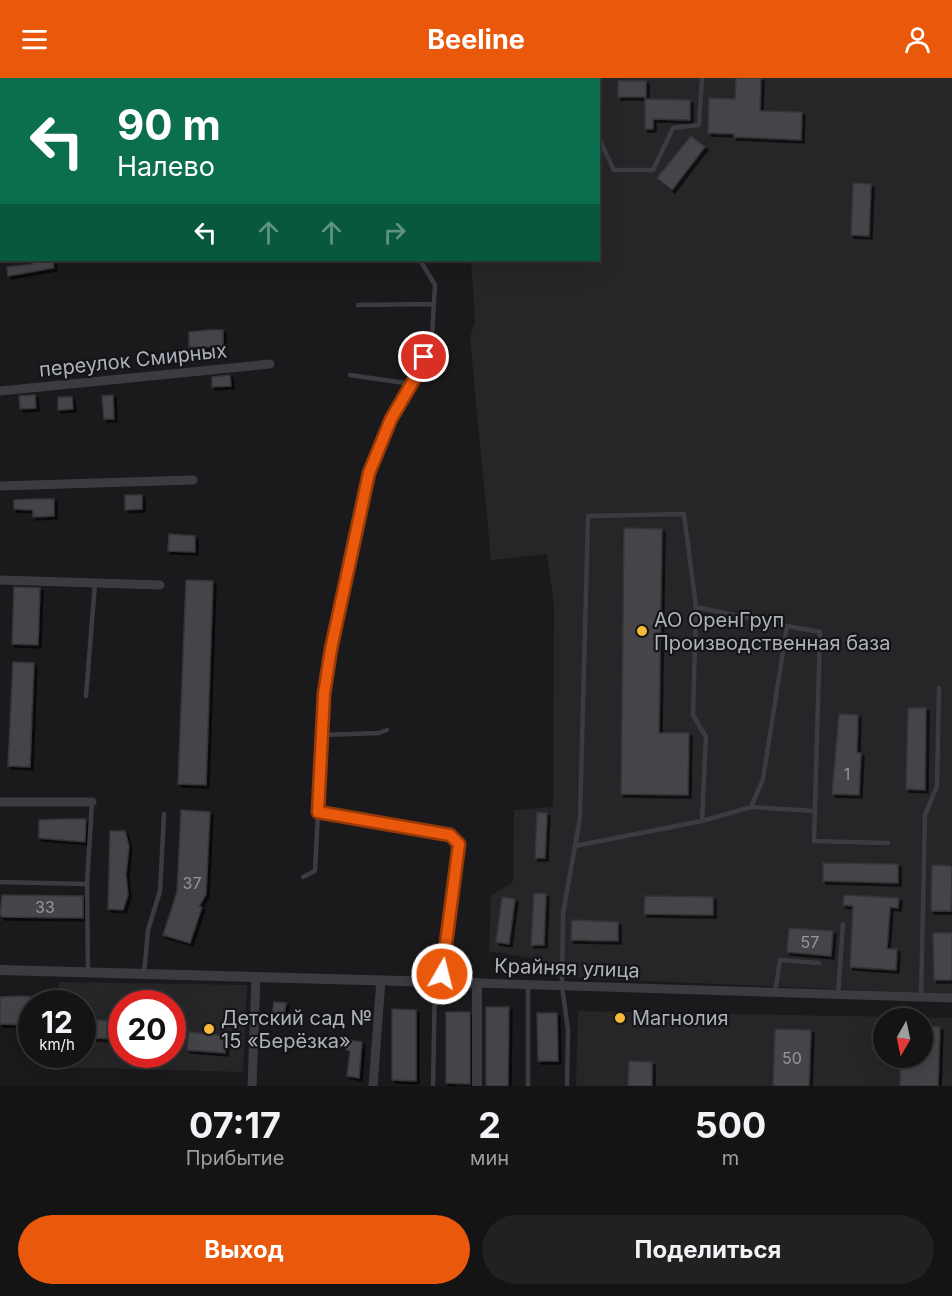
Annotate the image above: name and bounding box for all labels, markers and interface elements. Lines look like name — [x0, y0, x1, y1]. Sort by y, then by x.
icon: menu — [18, 23, 51, 56]
text: Beeline — [427, 23, 525, 56]
icon: person — [901, 23, 934, 56]
text: 90 m — [117, 99, 221, 150]
icon: left — [18, 102, 96, 180]
text: Налево — [117, 150, 215, 183]
icon: left — [189, 216, 222, 249]
icon: ahead — [252, 216, 285, 249]
icon: ahead — [315, 216, 348, 249]
icon: right — [378, 216, 411, 249]
pin — [398, 331, 449, 382]
street label: переулок Смирных — [38, 338, 228, 382]
icon: arrive — [407, 340, 440, 373]
place label: АО ОренГруп Производственная база — [654, 608, 890, 655]
marker: АО ОренГруп Производственная база — [635, 624, 649, 638]
house number: 1 — [844, 764, 850, 784]
house number: 37 — [183, 873, 201, 893]
house number: 33 — [35, 897, 55, 917]
house number: 57 — [801, 932, 819, 952]
position arrow — [410, 942, 474, 1006]
street label: Крайняя улица — [494, 953, 640, 983]
speed limit sign: 20 — [108, 990, 186, 1068]
text: 12 — [41, 1004, 73, 1040]
place label: Детский сад № 15 «Берёзка» — [221, 1006, 372, 1053]
place label: Магнолия — [632, 1006, 729, 1030]
north arrow — [873, 1008, 933, 1068]
map controls — [873, 1008, 933, 1068]
marker: Магнолия — [613, 1011, 627, 1025]
marker: Детский сад № 15 «Берёзка» — [202, 1022, 216, 1036]
text: km/h — [39, 1035, 75, 1054]
house number: 50 — [782, 1048, 802, 1068]
text: 07:17 — [189, 1103, 281, 1147]
text: 2 — [478, 1103, 501, 1147]
text: 500 — [695, 1103, 766, 1147]
text: Прибытие — [186, 1146, 284, 1170]
text: мин — [470, 1146, 509, 1170]
text: m — [722, 1146, 739, 1170]
button: Выход — [18, 1215, 470, 1284]
button: Поделиться — [482, 1215, 934, 1284]

